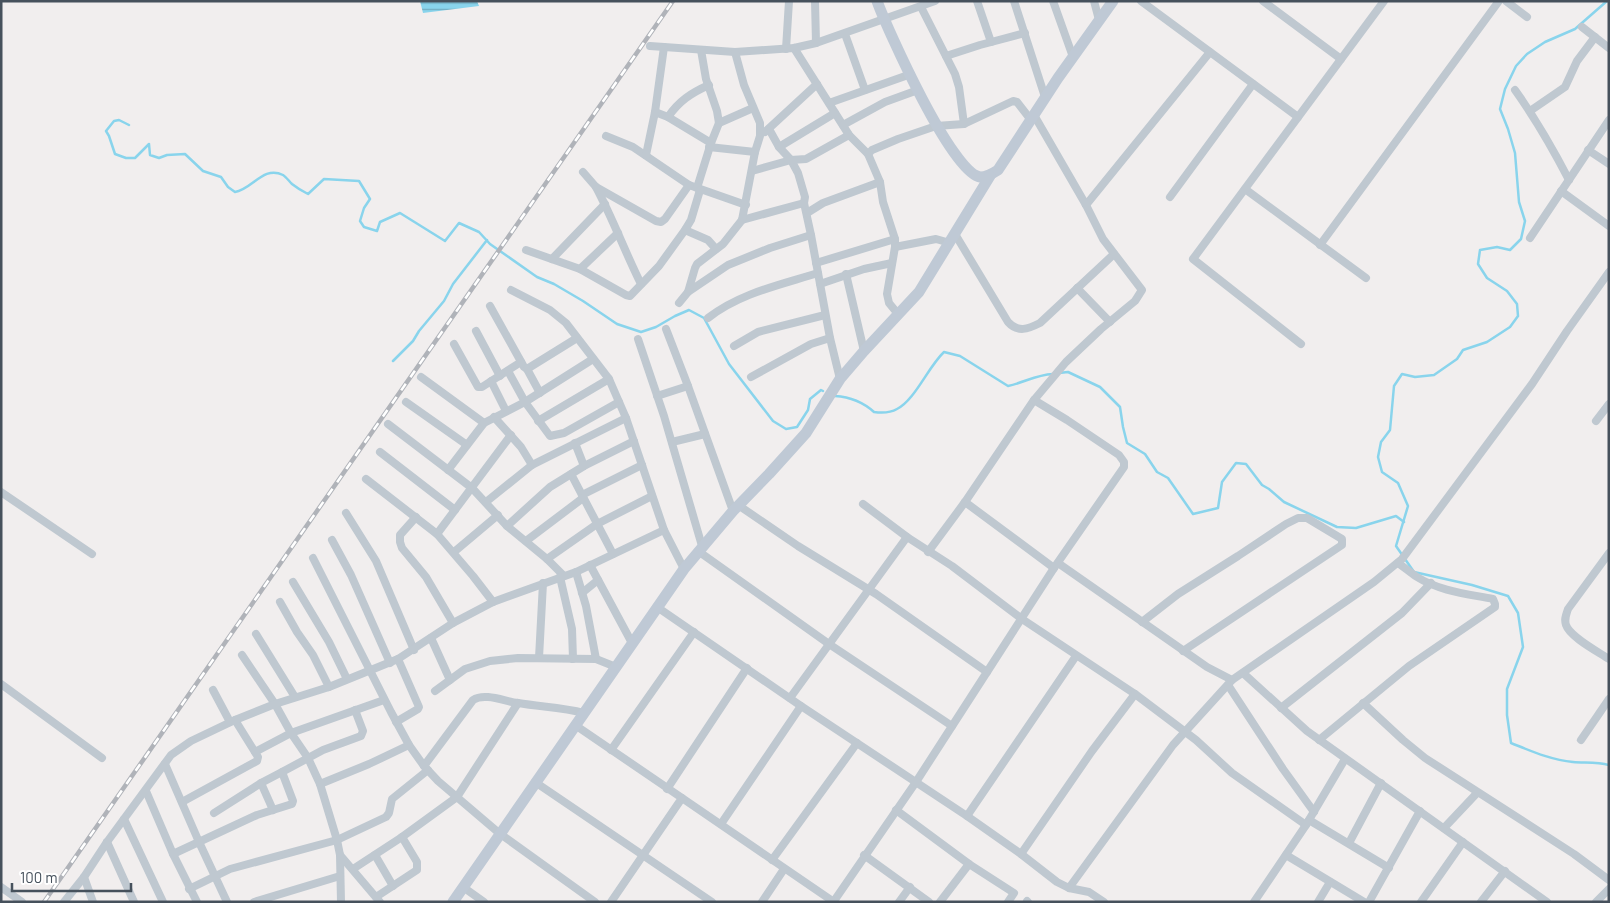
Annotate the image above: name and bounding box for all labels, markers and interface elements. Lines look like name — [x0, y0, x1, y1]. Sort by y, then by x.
scale bar — [12, 860, 131, 892]
text: 100 m — [20, 868, 58, 886]

